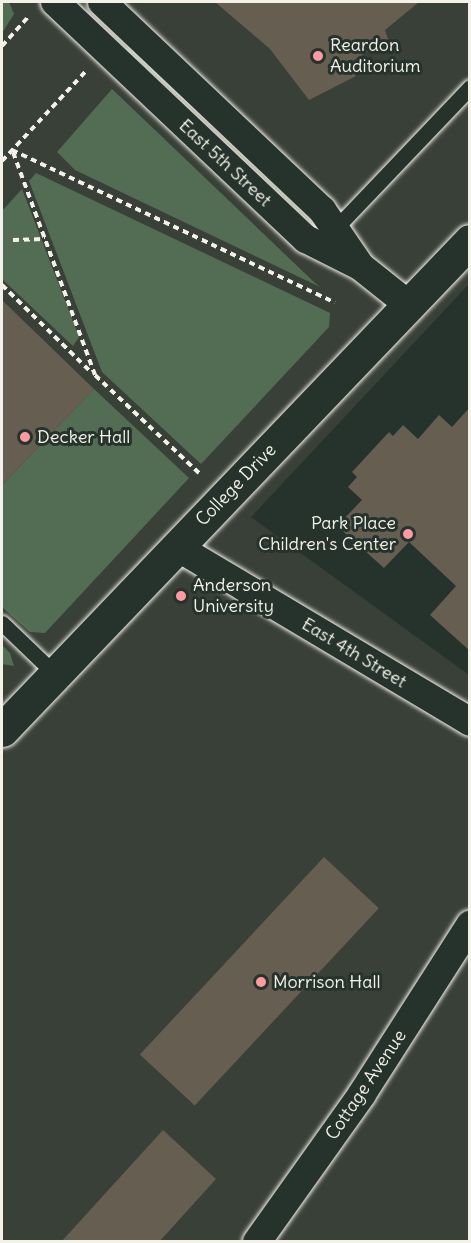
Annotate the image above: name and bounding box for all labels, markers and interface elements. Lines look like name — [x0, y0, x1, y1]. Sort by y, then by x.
place label: Reardon Auditorium — [330, 35, 420, 78]
marker: Reardon Auditorium — [311, 49, 325, 63]
street label: East 5th Street — [174, 115, 276, 211]
place label: Decker Hall — [37, 426, 130, 448]
marker: Decker Hall — [18, 430, 32, 444]
street label: College Drive — [191, 439, 281, 531]
place label: Park Place Children's Center — [258, 513, 396, 556]
marker: Park Place Children's Center — [401, 527, 415, 541]
place label: Anderson University — [193, 575, 274, 618]
marker: Anderson University — [174, 589, 188, 603]
street label: East 4th Street — [298, 613, 410, 693]
place label: Morrison Hall — [273, 971, 381, 993]
marker: Morrison Hall — [254, 975, 268, 989]
street label: Cottage Avenue — [321, 1026, 411, 1144]

